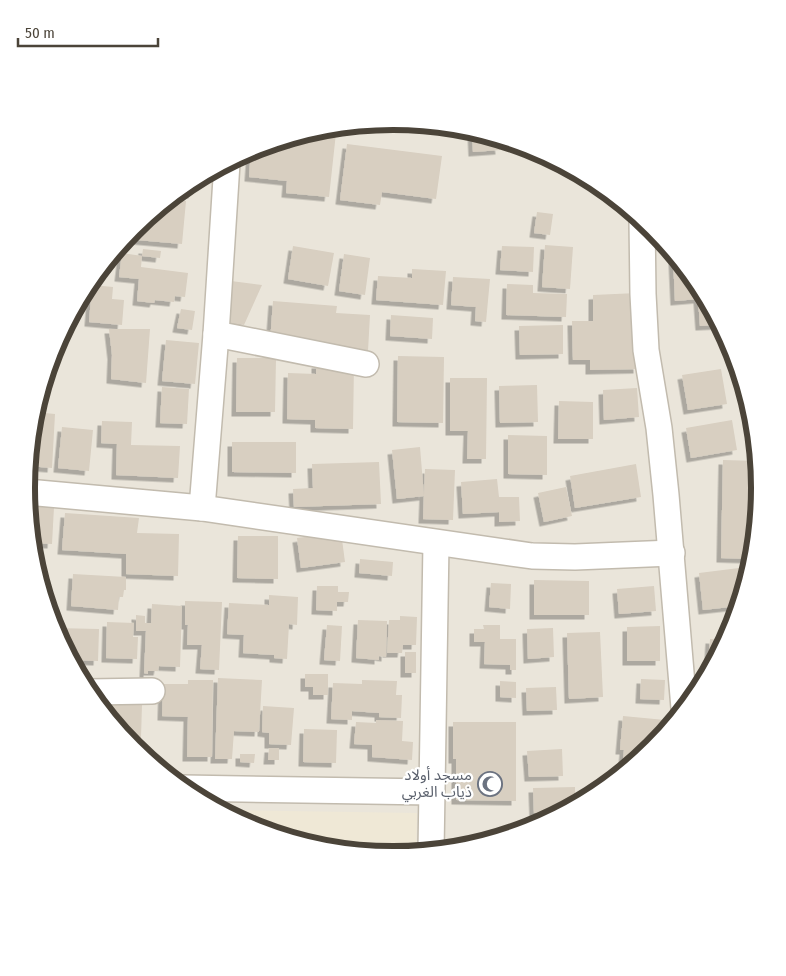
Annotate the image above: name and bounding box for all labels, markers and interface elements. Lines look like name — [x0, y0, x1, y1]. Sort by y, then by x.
scale bar — [18, 15, 158, 47]
text: 50 m — [25, 24, 55, 42]
place label: مسجد أولاد ذياب الغربي — [402, 766, 472, 803]
mosque icon: مسجد أولاد ذياب الغربي — [477, 771, 503, 797]

